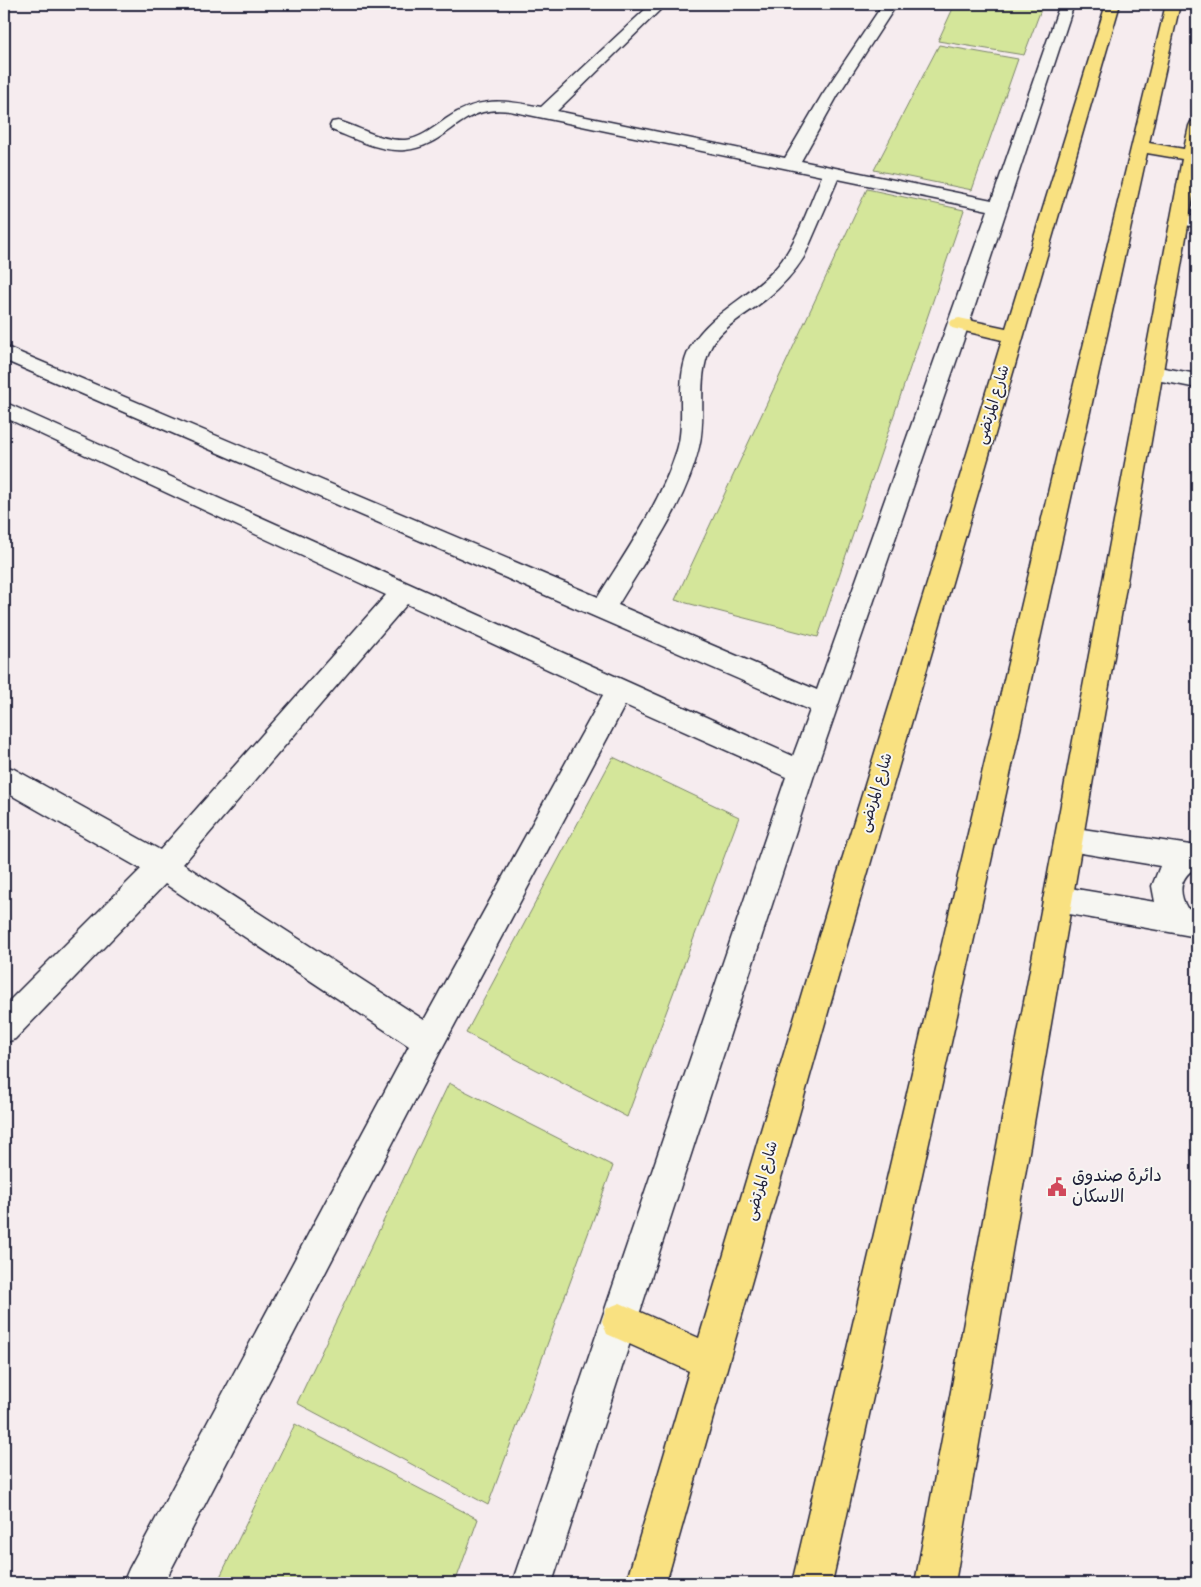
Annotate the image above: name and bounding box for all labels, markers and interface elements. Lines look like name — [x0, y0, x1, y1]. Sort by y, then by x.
street label: شارع المرتضى — [972, 363, 1016, 447]
street label: شارع المرتضى — [855, 751, 899, 835]
street label: شارع المرتضى — [741, 1139, 785, 1223]
place label: دائرة صندوق الاسكان — [1072, 1165, 1162, 1211]
public building icon: دائرة صندوق الاسكان — [1046, 1176, 1068, 1198]

